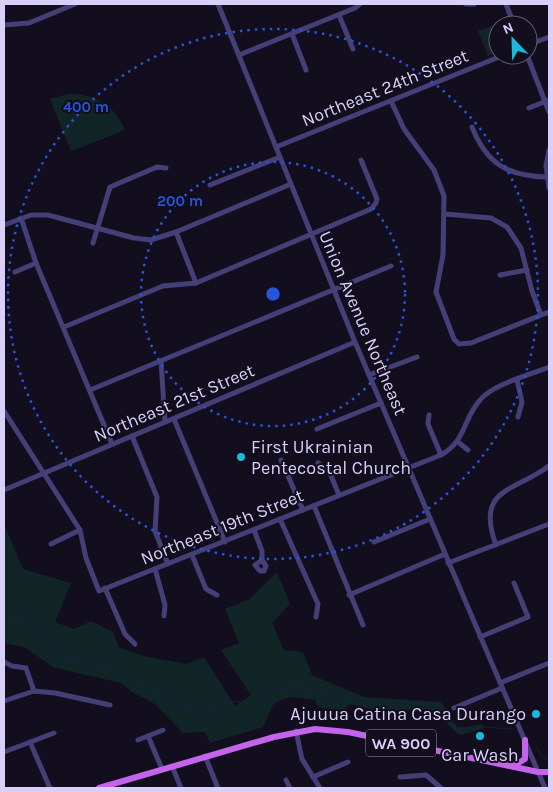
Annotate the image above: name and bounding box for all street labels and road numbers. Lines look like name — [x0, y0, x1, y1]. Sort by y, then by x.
street label: Northeast 24th Street — [298, 44, 472, 131]
street label: Union Avenue Northeast — [314, 228, 412, 419]
street label: Northeast 21st Street — [90, 359, 258, 447]
street label: Northeast 19th Street — [137, 484, 307, 570]
road number: WA 900 — [366, 730, 436, 756]

